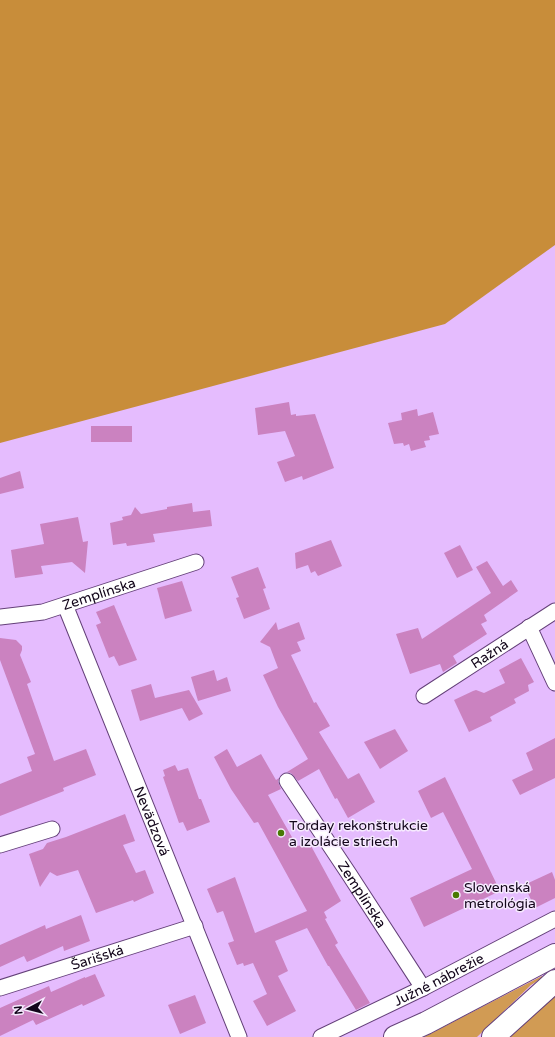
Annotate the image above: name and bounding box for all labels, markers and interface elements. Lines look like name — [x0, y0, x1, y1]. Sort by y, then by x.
street label: Zemplínska — [60, 574, 138, 614]
street label: Ražná — [468, 635, 511, 672]
street label: Nevädzová — [130, 784, 174, 858]
place label: Torday rekonštrukcie a izolácie striech — [289, 817, 428, 850]
marker: Torday rekonštrukcie a izolácie striech — [276, 828, 286, 838]
street label: Zemplínska — [334, 858, 390, 931]
place label: Slovenská metrológia — [464, 879, 536, 912]
marker: Slovenská metrológia — [451, 890, 461, 900]
street label: Šarišská — [69, 941, 126, 973]
street label: Južné nábrežie — [391, 949, 487, 1009]
north arrow — [8, 989, 48, 1029]
text: N — [12, 1005, 26, 1015]

